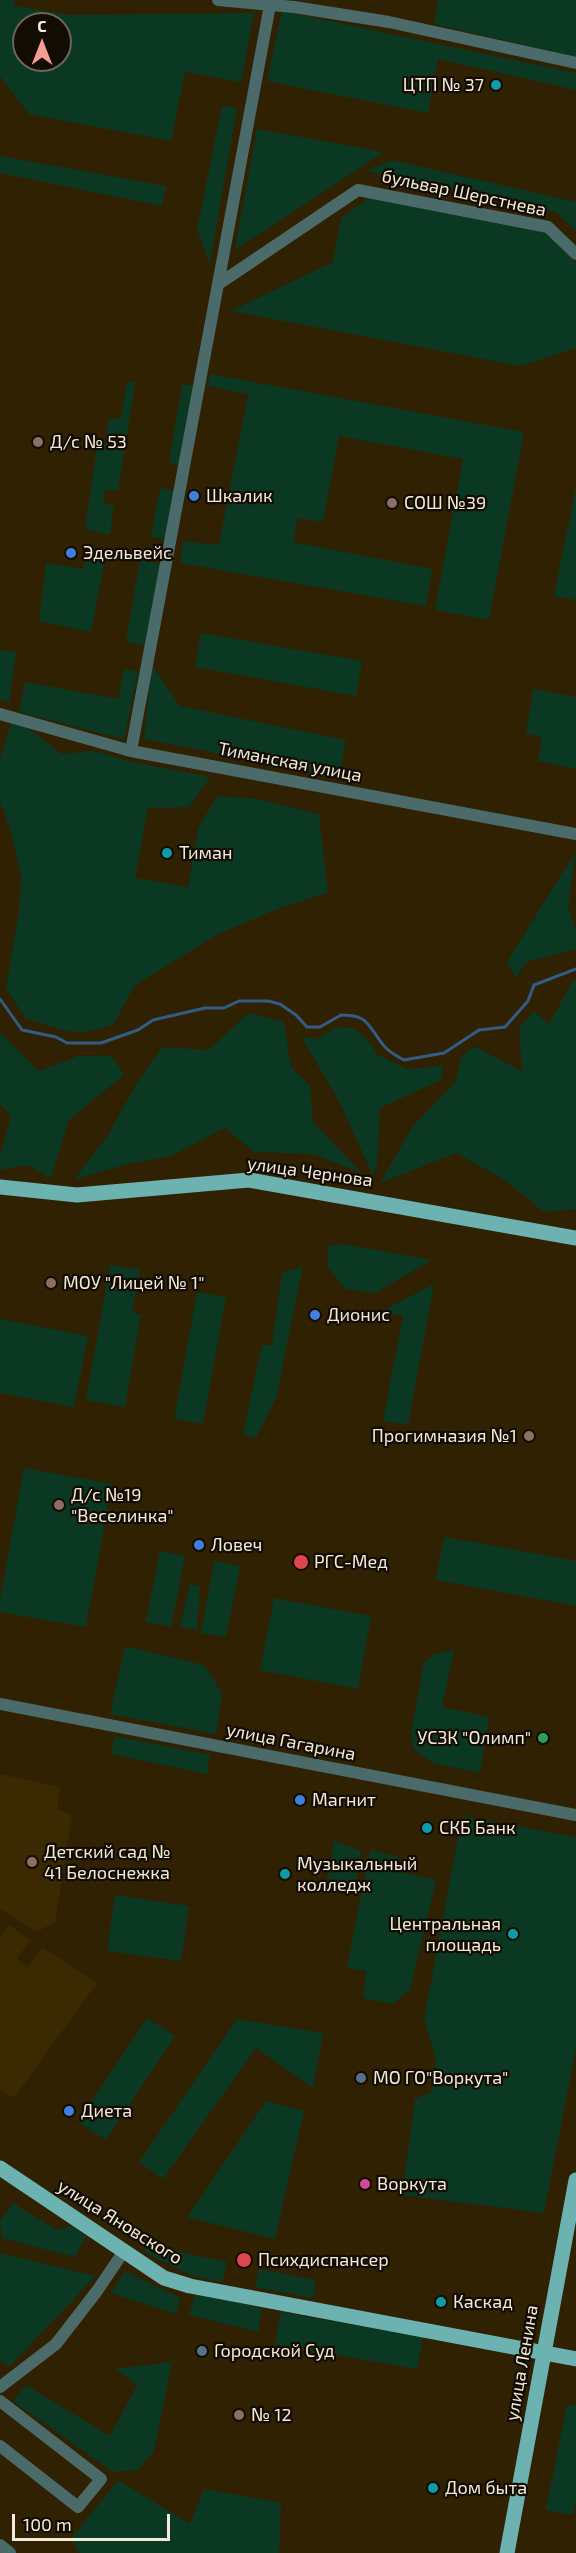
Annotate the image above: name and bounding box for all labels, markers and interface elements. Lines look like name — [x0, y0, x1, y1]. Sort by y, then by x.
north arrow — [12, 12, 72, 72]
text: С — [37, 16, 47, 35]
place label: ЦТП № 37 — [403, 74, 484, 96]
marker: ЦТП № 37 — [489, 78, 503, 92]
street label: бульвар Шерстнева — [380, 165, 548, 221]
place label: Д/с № 53 — [50, 431, 127, 453]
marker: Д/с № 53 — [31, 435, 45, 449]
place label: Шкалик — [206, 485, 273, 507]
marker: Шкалик — [187, 489, 201, 503]
place label: СОШ №39 — [404, 492, 486, 514]
marker: СОШ №39 — [385, 496, 399, 510]
place label: Эдельвейс — [83, 542, 172, 564]
marker: Эдельвейс — [64, 546, 78, 560]
street label: Тиманская улица — [216, 737, 364, 787]
place label: Тиман — [179, 842, 232, 864]
marker: Тиман — [160, 846, 174, 860]
street label: улица Чернова — [246, 1153, 374, 1191]
place label: МОУ "Лицей № 1" — [63, 1272, 205, 1294]
marker: МОУ "Лицей № 1" — [44, 1276, 58, 1290]
place label: Дионис — [327, 1304, 390, 1326]
marker: Дионис — [308, 1308, 322, 1322]
place label: Прогимназия №1 — [372, 1425, 517, 1447]
marker: Прогимназия №1 — [522, 1429, 536, 1443]
place label: Д/с №19 "Веселинка" — [71, 1484, 174, 1526]
marker: Д/с №19 "Веселинка" — [52, 1498, 66, 1512]
place label: Ловеч — [211, 1534, 262, 1556]
marker: Ловеч — [192, 1538, 206, 1552]
place label: РГС-Мед — [314, 1551, 388, 1573]
marker: РГС-Мед — [292, 1553, 310, 1571]
street label: улица Гагарина — [225, 1719, 357, 1765]
place label: УСЗК "Олимп" — [417, 1727, 531, 1749]
marker: УСЗК "Олимп" — [536, 1731, 550, 1745]
place label: Магнит — [312, 1789, 376, 1811]
marker: Магнит — [293, 1793, 307, 1807]
place label: СКБ Банк — [439, 1817, 516, 1839]
marker: СКБ Банк — [420, 1821, 434, 1835]
place label: Детский сад № 41 Белоснежка — [44, 1841, 171, 1884]
place label: Музыкальный колледж — [297, 1853, 417, 1896]
marker: Детский сад № 41 Белоснежка — [25, 1855, 39, 1869]
marker: Музыкальный колледж — [278, 1867, 292, 1881]
place label: Центральная площадь — [390, 1913, 501, 1956]
marker: Центральная площадь — [506, 1927, 520, 1941]
place label: МО ГО"Воркута" — [373, 2067, 508, 2089]
marker: МО ГО"Воркута" — [354, 2071, 368, 2085]
place label: Диета — [81, 2100, 132, 2122]
marker: Диета — [62, 2104, 76, 2118]
place label: Воркута — [377, 2173, 447, 2195]
street label: улица Яновского — [54, 2175, 186, 2269]
marker: Воркута — [358, 2177, 372, 2191]
place label: Психдиспансер — [258, 2249, 389, 2271]
marker: Психдиспансер — [235, 2251, 253, 2269]
place label: Каскад — [453, 2291, 513, 2313]
marker: Каскад — [434, 2295, 448, 2309]
street label: улица Ленина — [501, 2303, 543, 2423]
place label: Городской Суд — [214, 2340, 335, 2362]
marker: Городской Суд — [195, 2344, 209, 2358]
place label: № 12 — [251, 2404, 292, 2426]
marker: № 12 — [232, 2408, 246, 2422]
place label: Дом быта — [445, 2477, 527, 2499]
marker: Дом быта — [426, 2481, 440, 2495]
scale bar — [15, 2502, 172, 2540]
text: 100 m — [23, 2513, 72, 2535]

